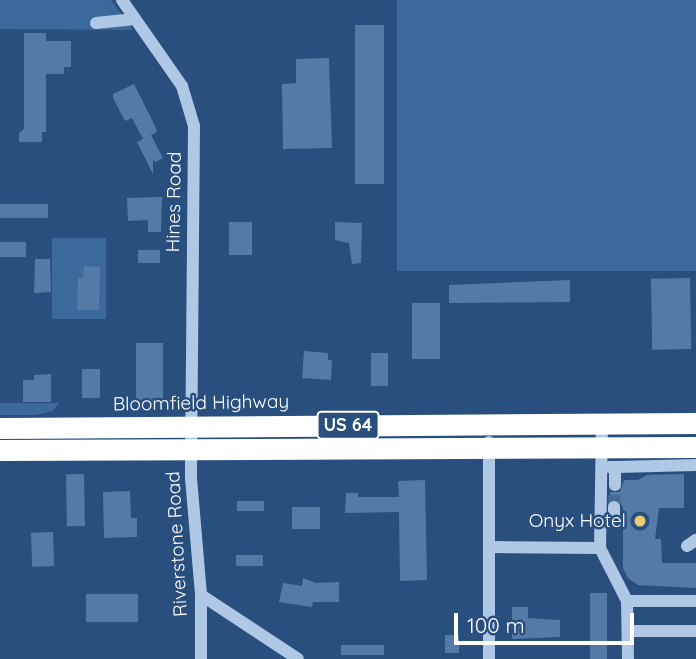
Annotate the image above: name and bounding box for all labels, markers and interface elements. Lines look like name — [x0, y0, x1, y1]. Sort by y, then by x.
street label: Hines Road — [162, 151, 186, 253]
street label: Bloomfield Highway — [113, 390, 289, 416]
road number: US 64 — [316, 410, 380, 440]
street label: Riverstone Road — [162, 471, 192, 617]
place label: Onyx Hotel — [529, 510, 626, 532]
marker: Onyx Hotel — [632, 513, 648, 529]
scale bar — [458, 600, 638, 644]
text: 100 m — [467, 612, 525, 638]

